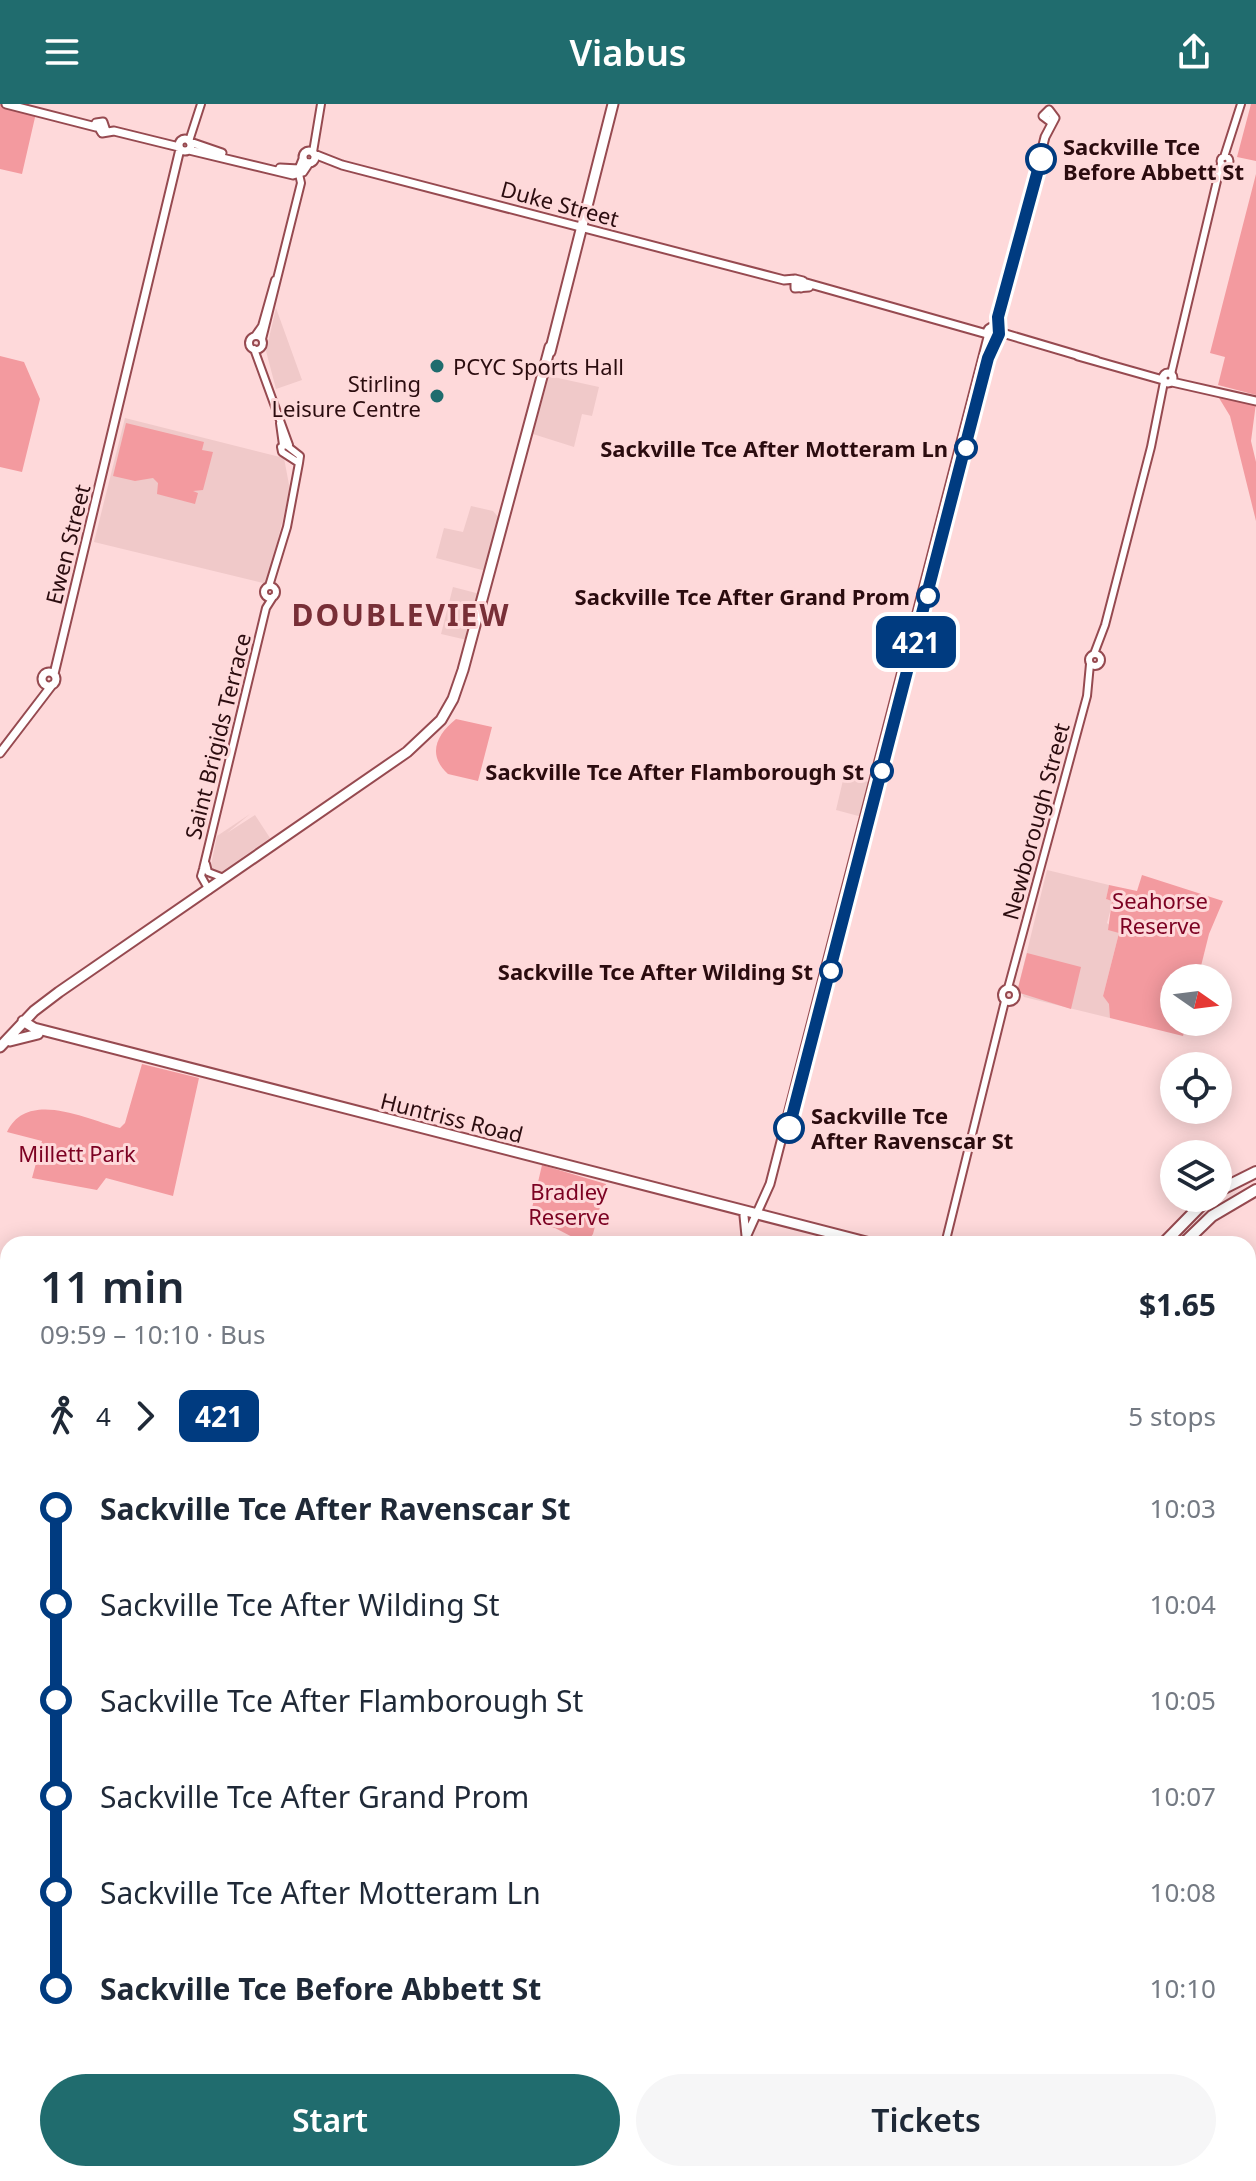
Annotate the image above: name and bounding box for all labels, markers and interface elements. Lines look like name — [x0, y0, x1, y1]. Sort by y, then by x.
text: Viabus — [569, 28, 687, 77]
icon: menu — [40, 30, 84, 74]
icon: share — [1172, 30, 1216, 74]
place label: Sackville Tce Before Abbett St — [1063, 131, 1244, 186]
marker: Sackville Tce Before Abbett St — [1026, 144, 1056, 174]
street label: Duke Street — [498, 173, 622, 233]
place label: PCYC Sports Hall — [453, 351, 624, 381]
marker: PCYC Sports Hall — [428, 357, 446, 375]
place label: Stirling Leisure Centre — [272, 368, 421, 423]
marker: Stirling Leisure Centre — [428, 387, 446, 405]
place label: Sackville Tce After Motteram Ln — [600, 433, 948, 463]
marker: Sackville Tce After Motteram Ln — [955, 437, 977, 459]
street label: Ewen Street — [38, 481, 96, 607]
place label: Sackville Tce After Grand Prom — [575, 581, 910, 611]
marker: Sackville Tce After Grand Prom — [917, 585, 939, 607]
district label: DOUBLEVIEW — [292, 594, 510, 635]
line badge: 421 — [870, 616, 962, 668]
text: 421 — [892, 623, 940, 661]
street label: Saint Brigids Terrace — [177, 630, 257, 842]
street label: Newborough Street — [994, 719, 1076, 923]
place label: Sackville Tce After Flamborough St — [485, 756, 864, 786]
marker: Sackville Tce After Flamborough St — [871, 760, 893, 782]
park label: Seahorse Reserve — [1112, 885, 1208, 940]
place label: Sackville Tce After Wilding St — [498, 956, 813, 986]
marker: Sackville Tce After Wilding St — [820, 960, 842, 982]
north arrow — [1160, 964, 1232, 1036]
map controls — [1160, 964, 1232, 1212]
button: locate — [1160, 1052, 1232, 1124]
street label: Huntriss Road — [378, 1085, 526, 1149]
place label: Sackville Tce After Ravenscar St — [811, 1100, 1013, 1155]
marker: Sackville Tce After Ravenscar St — [774, 1113, 804, 1143]
park label: Millett Park — [18, 1138, 136, 1168]
button: layers — [1160, 1140, 1232, 1212]
park label: Bradley Reserve — [528, 1176, 610, 1231]
text: 11 min — [40, 1256, 185, 1316]
text: $1.65 — [1139, 1284, 1216, 1325]
text: 09:59 – 10:10 · Bus — [40, 1316, 265, 1352]
icon: walk — [40, 1394, 84, 1438]
icon: forward — [123, 1394, 167, 1438]
text: 421 — [195, 1397, 243, 1435]
text: 4 — [96, 1398, 111, 1434]
text: 5 stops — [1128, 1398, 1216, 1434]
text: Sackville Tce After Ravenscar St — [100, 1488, 571, 1529]
text: 10:03 — [1150, 1490, 1216, 1526]
text: Sackville Tce After Wilding St — [100, 1584, 500, 1625]
text: 10:04 — [1150, 1586, 1216, 1622]
text: Sackville Tce After Flamborough St — [100, 1680, 583, 1721]
text: 10:05 — [1150, 1682, 1216, 1718]
text: Sackville Tce After Grand Prom — [100, 1776, 529, 1817]
text: 10:07 — [1150, 1778, 1216, 1814]
text: Sackville Tce After Motteram Ln — [100, 1872, 541, 1913]
text: 10:08 — [1150, 1874, 1216, 1910]
text: Sackville Tce Before Abbett St — [100, 1968, 541, 2009]
text: 10:10 — [1150, 1970, 1216, 2006]
button: Start — [40, 2074, 620, 2166]
button: Tickets — [636, 2074, 1216, 2166]

